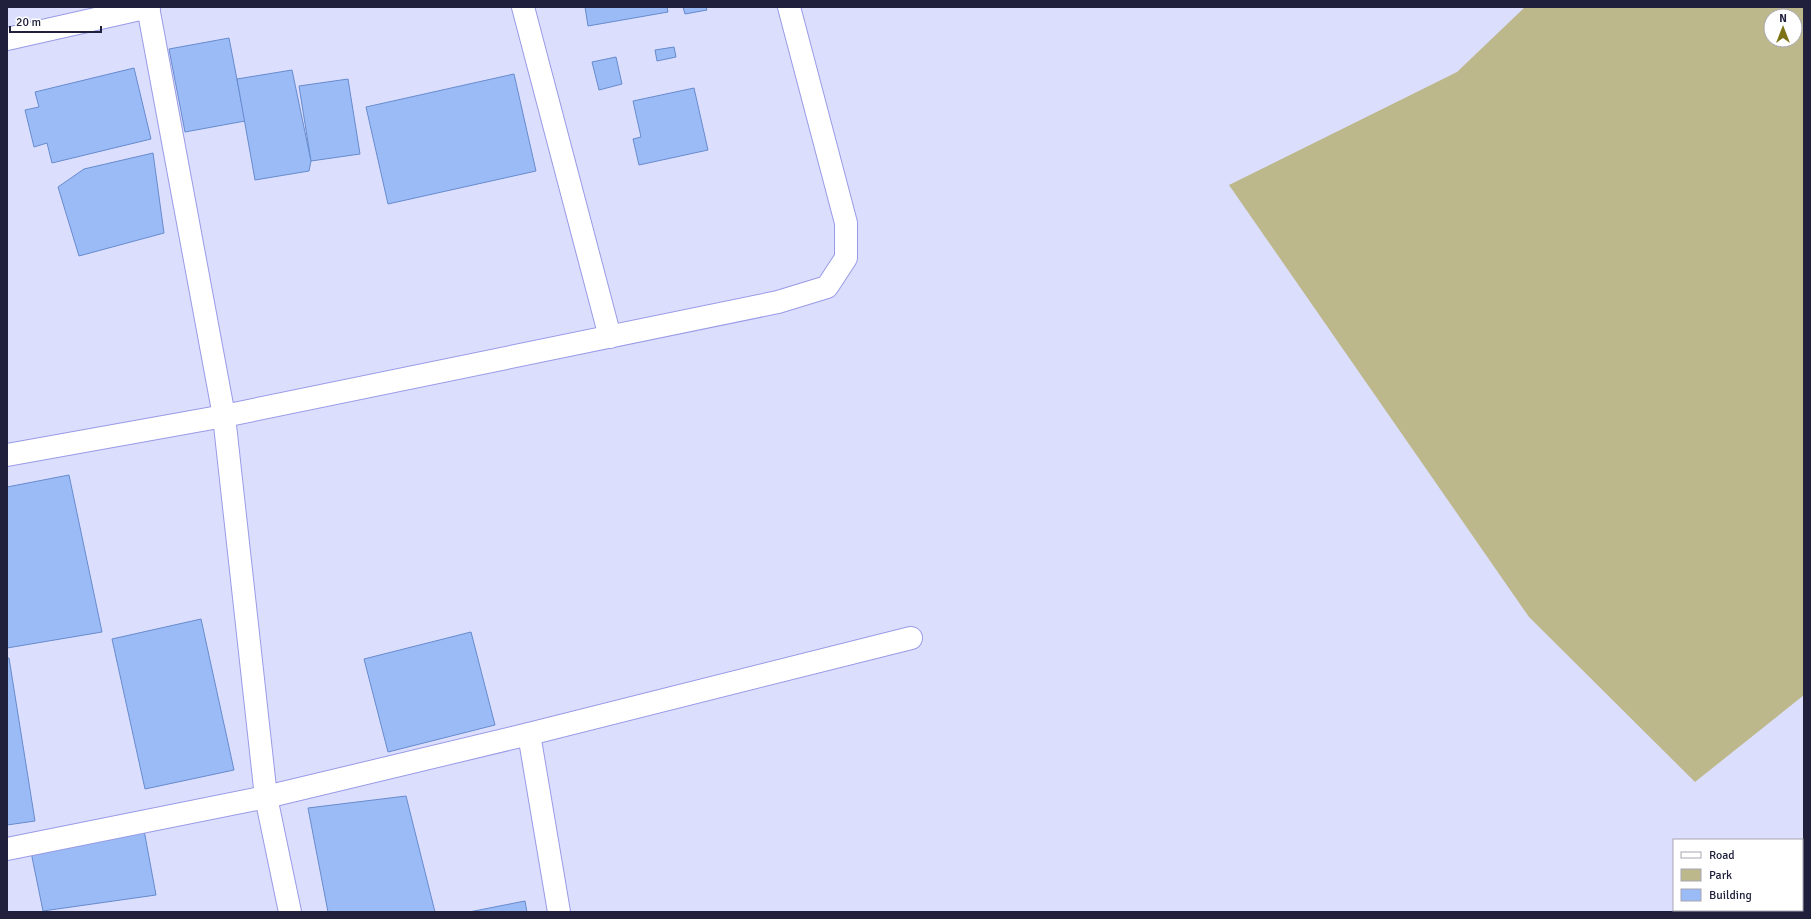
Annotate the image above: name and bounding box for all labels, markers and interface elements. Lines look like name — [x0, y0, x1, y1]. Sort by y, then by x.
scale bar — [10, 8, 101, 34]
north arrow — [1763, 8, 1803, 48]
text: N — [1779, 12, 1787, 25]
text: 20 m — [16, 15, 41, 30]
legend — [1673, 839, 1803, 911]
text: Road — [1709, 848, 1735, 863]
text: Park — [1709, 868, 1732, 883]
text: Building — [1709, 888, 1752, 903]

